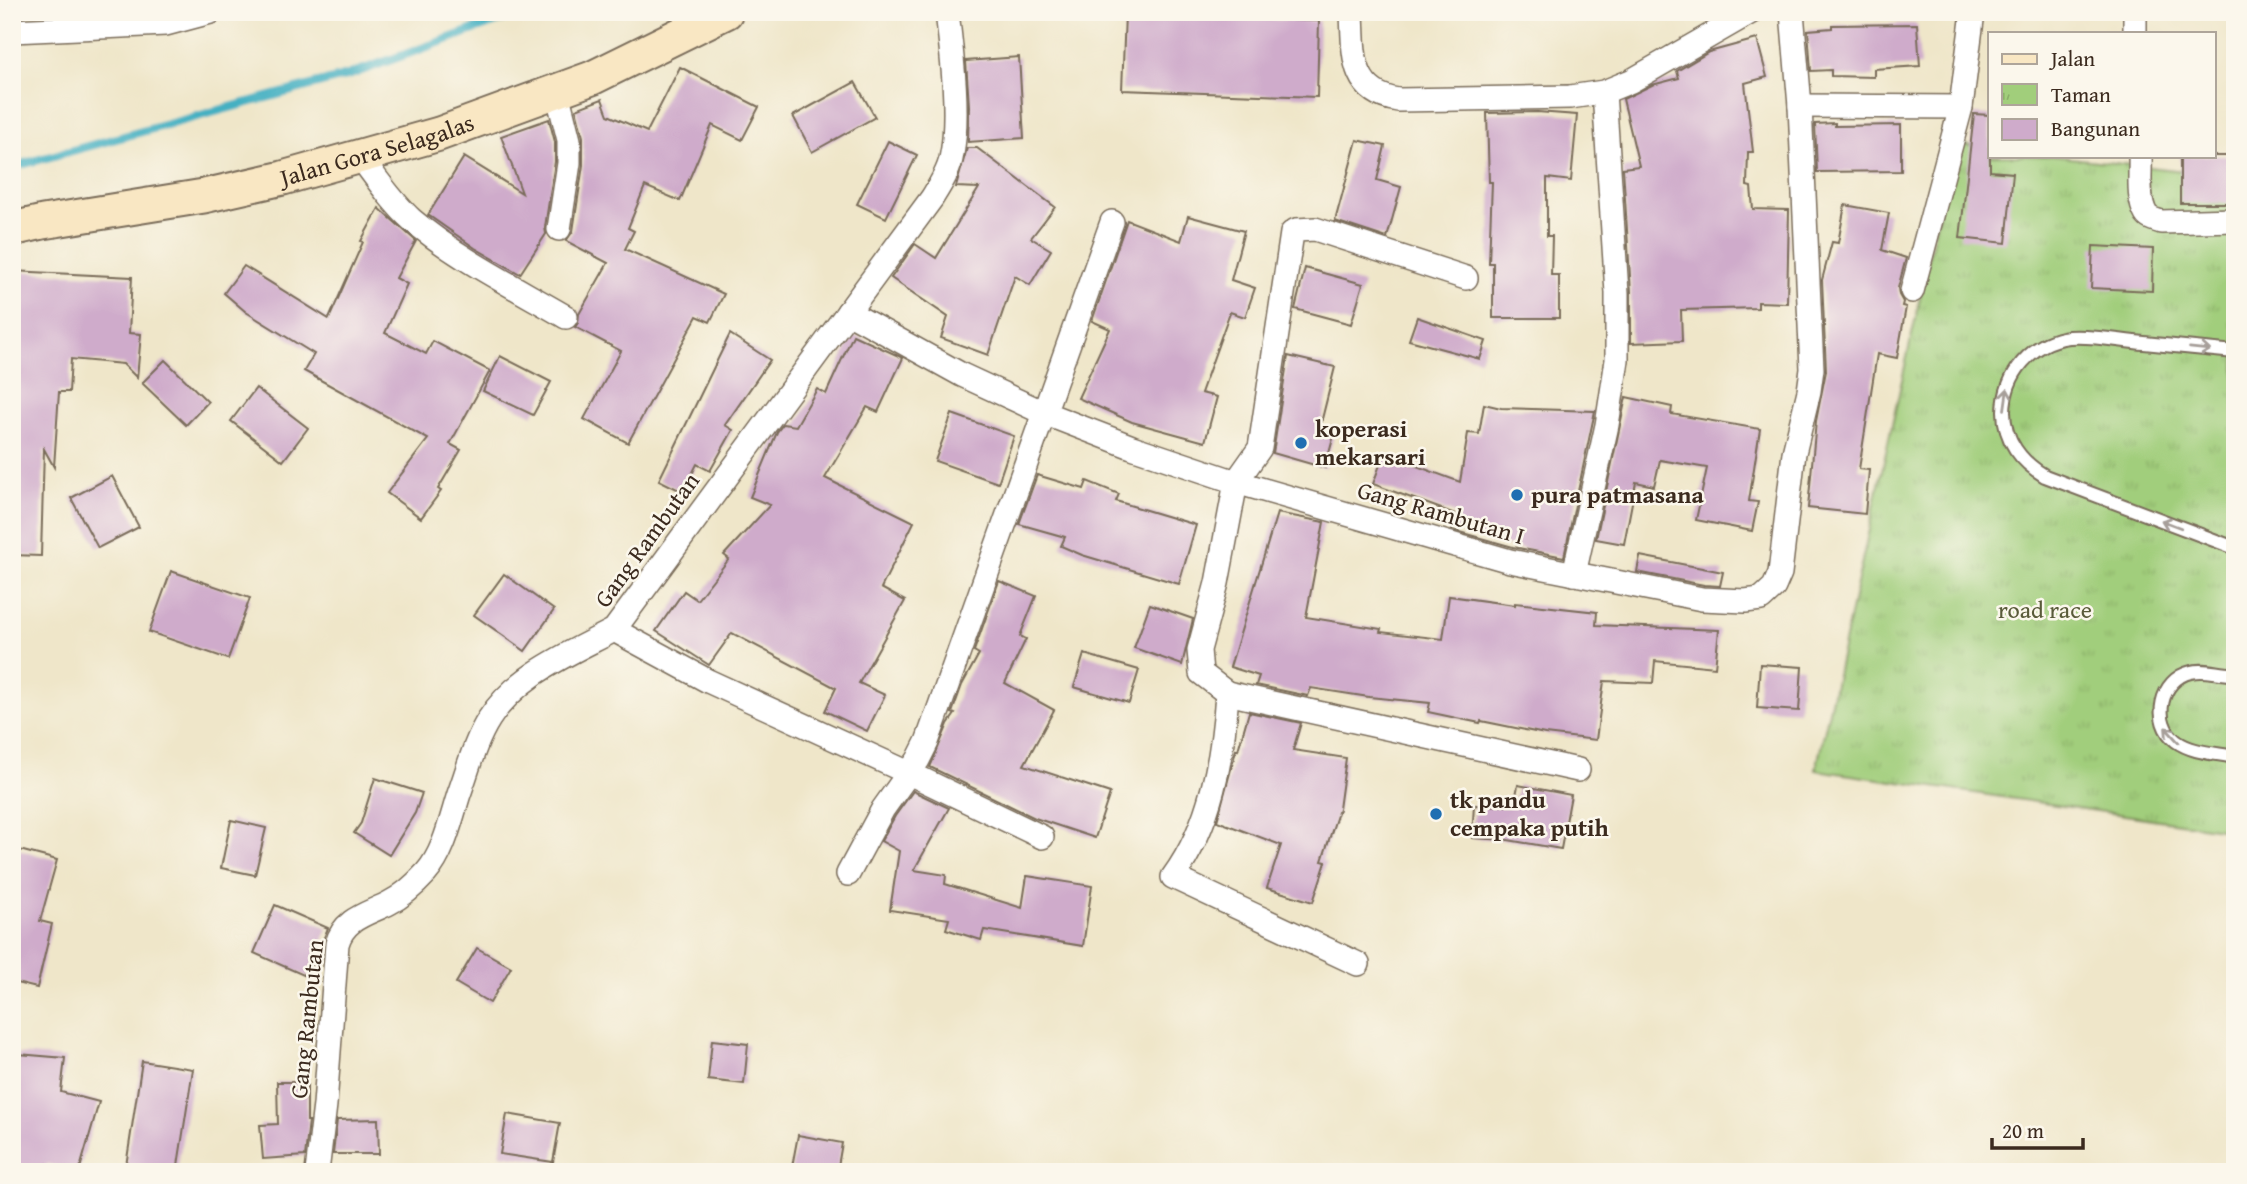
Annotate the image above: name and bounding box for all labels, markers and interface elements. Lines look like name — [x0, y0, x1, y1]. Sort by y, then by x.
legend — [1988, 32, 2216, 158]
text: Jalan — [2048, 43, 2095, 74]
text: Taman — [2051, 79, 2111, 110]
street label: Jalan Gora Selagalas — [273, 105, 479, 196]
text: Bangunan — [2051, 113, 2140, 144]
one-way arrow — [2189, 342, 2211, 355]
one-way arrow — [2000, 388, 2013, 411]
place label: koperasi mekarsari — [1315, 411, 1425, 474]
marker: koperasi mekarsari — [1293, 435, 1309, 451]
street label: Gang Rambutan — [586, 464, 708, 615]
street label: Gang Rambutan I — [1353, 472, 1529, 553]
place label: pura patmasana — [1531, 477, 1705, 512]
marker: pura patmasana — [1509, 487, 1525, 503]
one-way arrow — [2160, 516, 2182, 529]
park label: road race — [1998, 592, 2092, 627]
one-way arrow — [2164, 727, 2181, 744]
place label: tk pandu cempaka putih — [1450, 782, 1609, 845]
marker: tk pandu cempaka putih — [1428, 806, 1444, 822]
street label: Gang Rambutan — [281, 937, 332, 1100]
scale bar — [1992, 1107, 2082, 1151]
text: 20 m — [2002, 1115, 2044, 1146]

